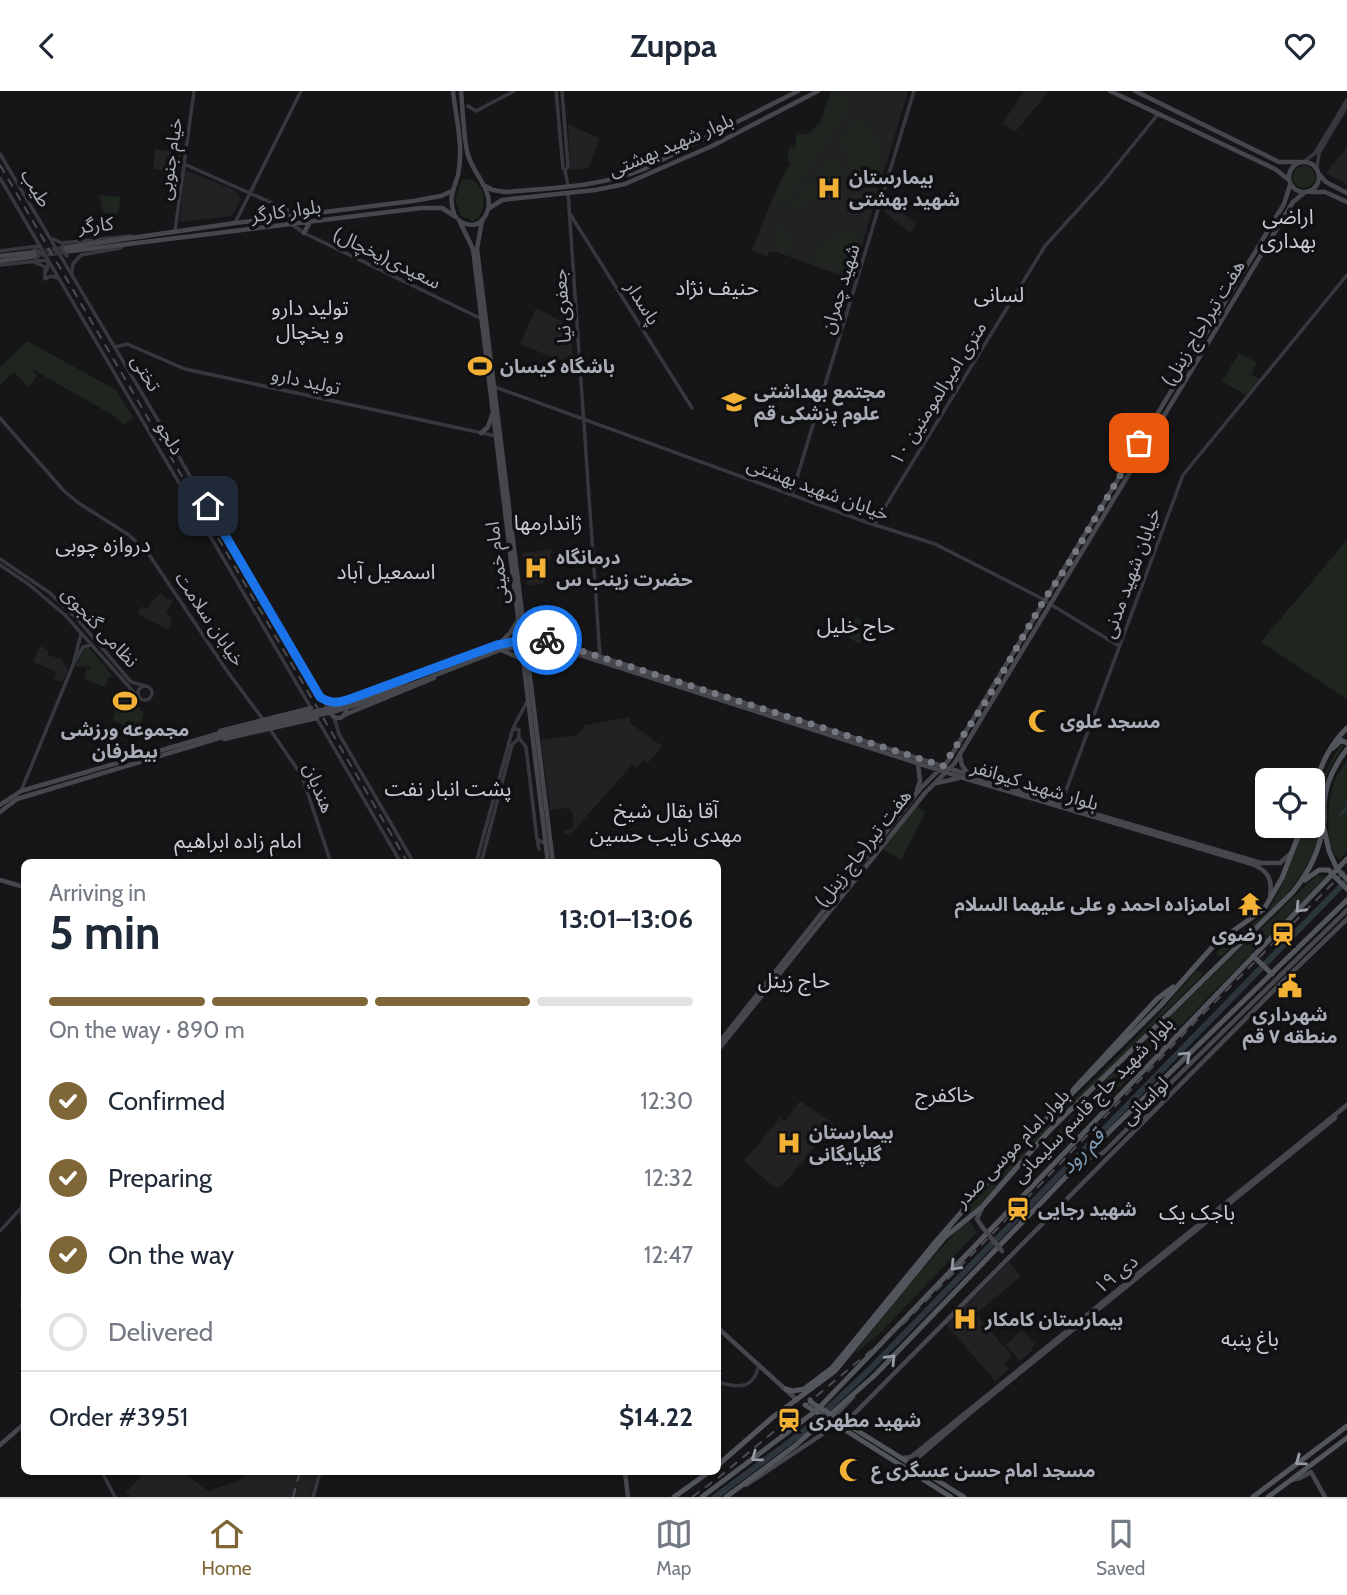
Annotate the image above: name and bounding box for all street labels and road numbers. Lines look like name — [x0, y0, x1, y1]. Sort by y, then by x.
street label: بلوار شهید بهشتی — [605, 108, 737, 182]
street label: خیام جنوبی — [153, 116, 190, 202]
street label: طیب — [16, 165, 56, 211]
street label: بلوار کارگر — [249, 195, 322, 227]
street label: کارگر — [76, 212, 116, 238]
street label: سعیدی(یخچال) — [329, 222, 445, 295]
street label: شهید چمران — [815, 241, 866, 337]
street label: هفت تیر(حاج زینل) — [1156, 256, 1251, 391]
street label: جعفری نیا — [548, 268, 576, 344]
street label: پاسدار — [619, 276, 665, 330]
street label: ۱۰ متری امیرالمومنین — [885, 317, 991, 469]
street label: تختی — [126, 350, 166, 396]
street label: تولید دارو — [269, 362, 343, 400]
street label: دلجو — [151, 417, 189, 459]
street label: خیابان شهید بهشتی — [744, 453, 892, 525]
street label: خیابان شهید مدنی — [1097, 505, 1165, 641]
street label: امام خمینی — [481, 520, 516, 606]
street label: خیابان سلامت — [170, 567, 250, 671]
street label: نظامی گنجوی — [57, 582, 143, 672]
street label: بلوار شهید کیوانفر — [968, 754, 1101, 815]
street label: هندیان — [299, 760, 339, 816]
street label: هفت تیر(حاج زینل) — [810, 784, 918, 913]
street label: بلوار شهید حاج قاسم سلیمانی — [1008, 1012, 1180, 1190]
street label: لواسانی — [1116, 1072, 1174, 1130]
street label: بلوار امام موسی صدر — [949, 1084, 1076, 1215]
street label: ۱۹ دی — [1090, 1249, 1142, 1299]

